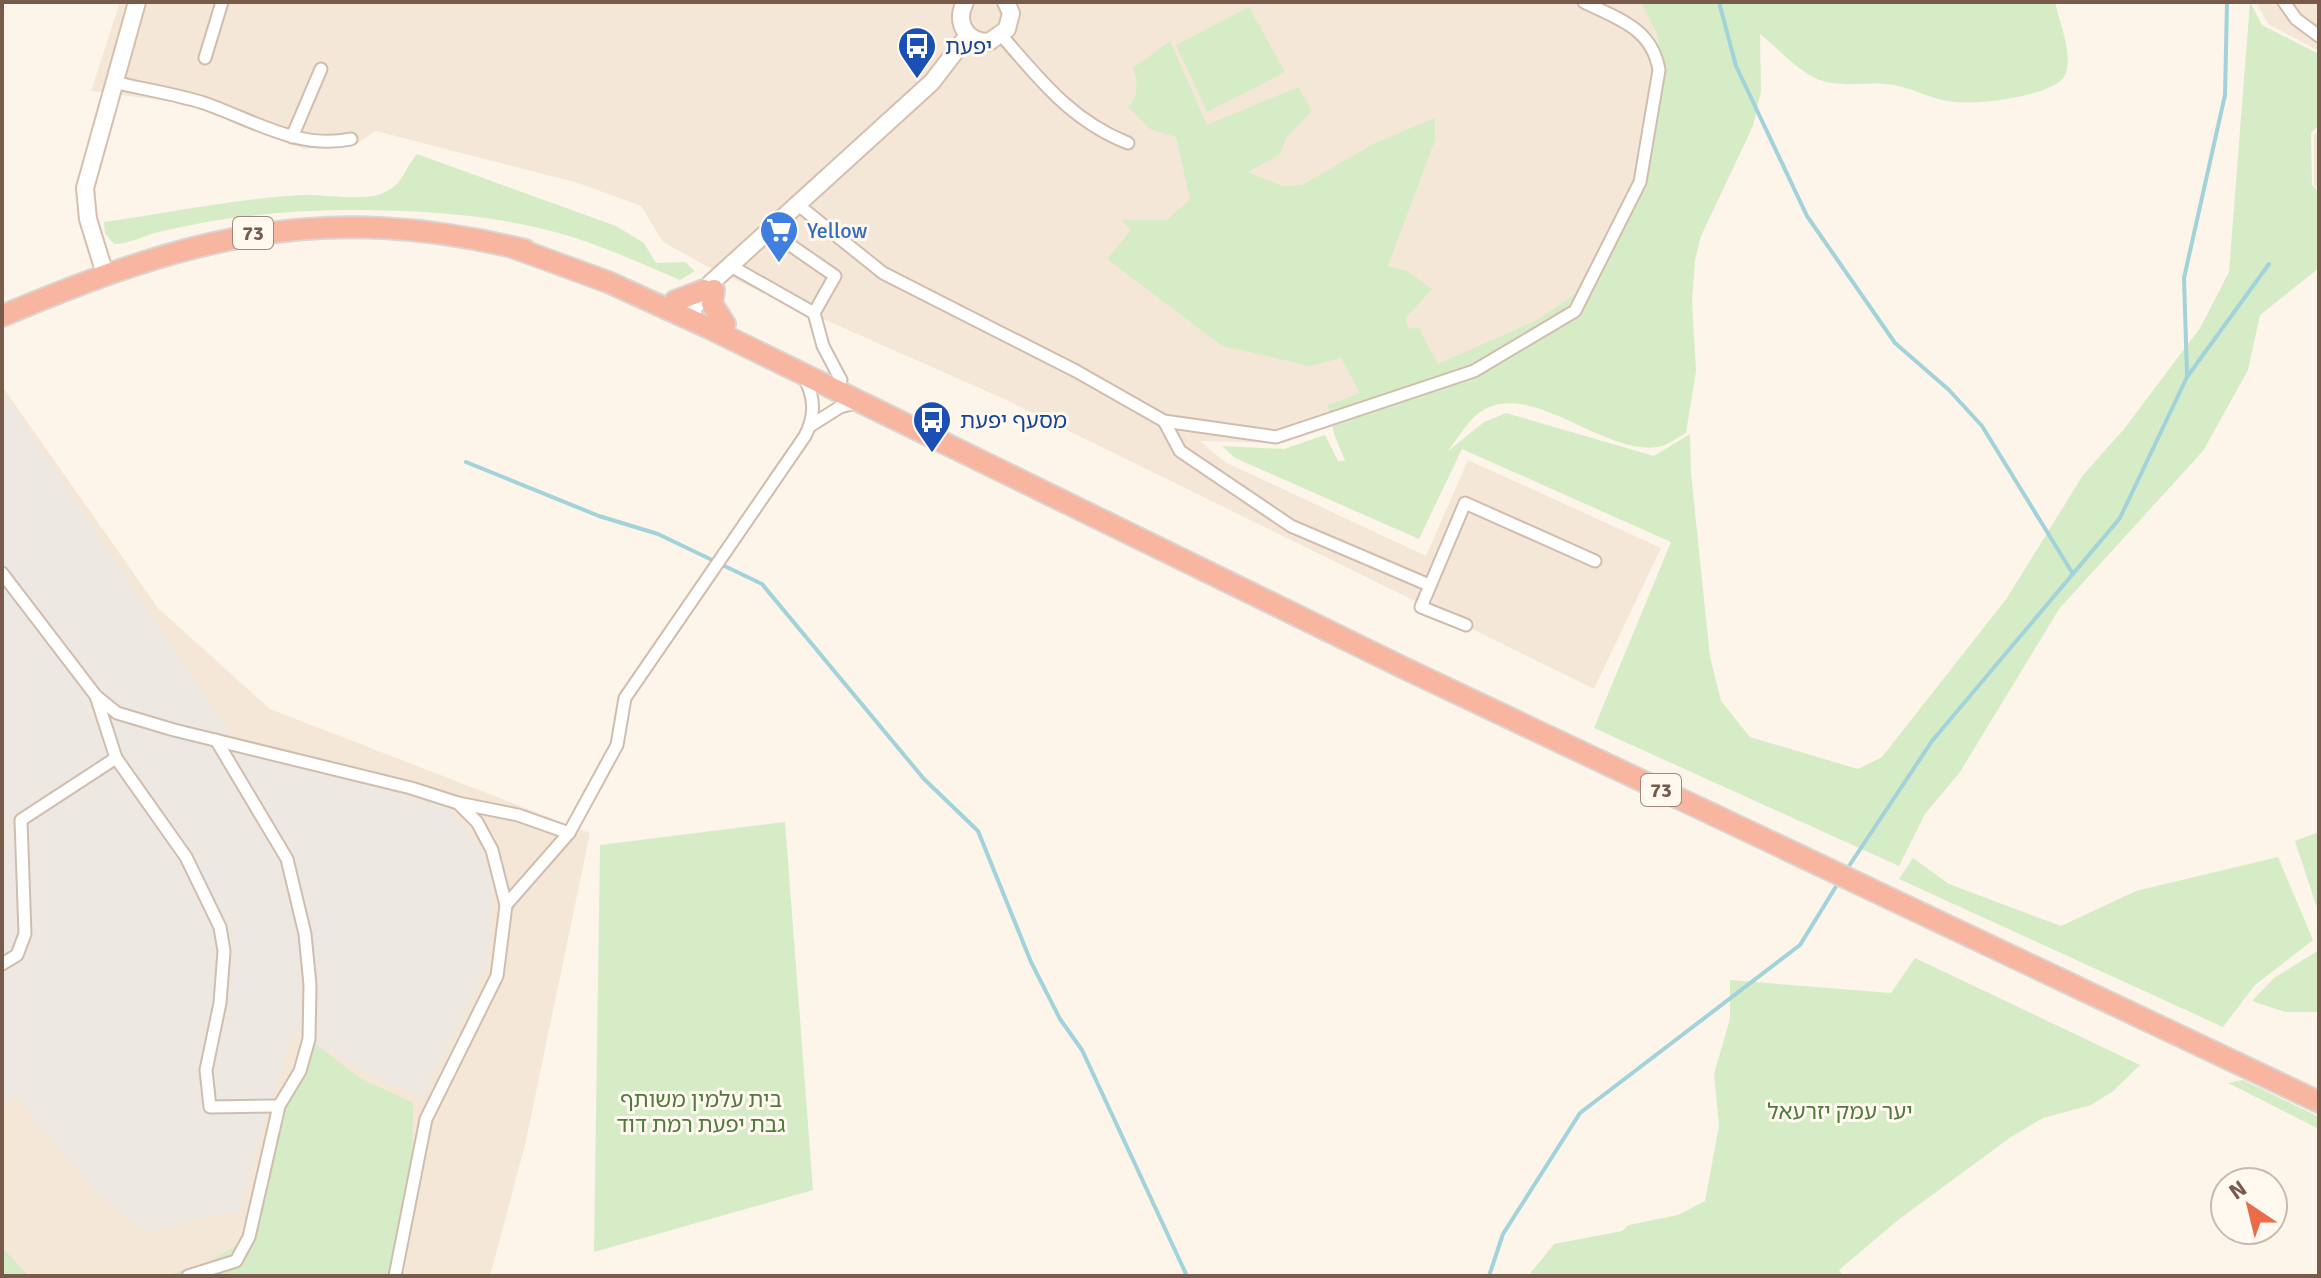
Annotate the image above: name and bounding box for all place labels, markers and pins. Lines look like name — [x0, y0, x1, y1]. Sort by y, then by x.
bus stop icon: יפעת — [896, 25, 938, 80]
place label: יפעת — [945, 33, 992, 60]
supermarket icon: Yellow — [758, 209, 800, 264]
place label: Yellow — [807, 217, 867, 244]
bus stop icon: מסעף יפעת — [911, 399, 953, 454]
place label: מסעף יפעת — [960, 407, 1067, 434]

